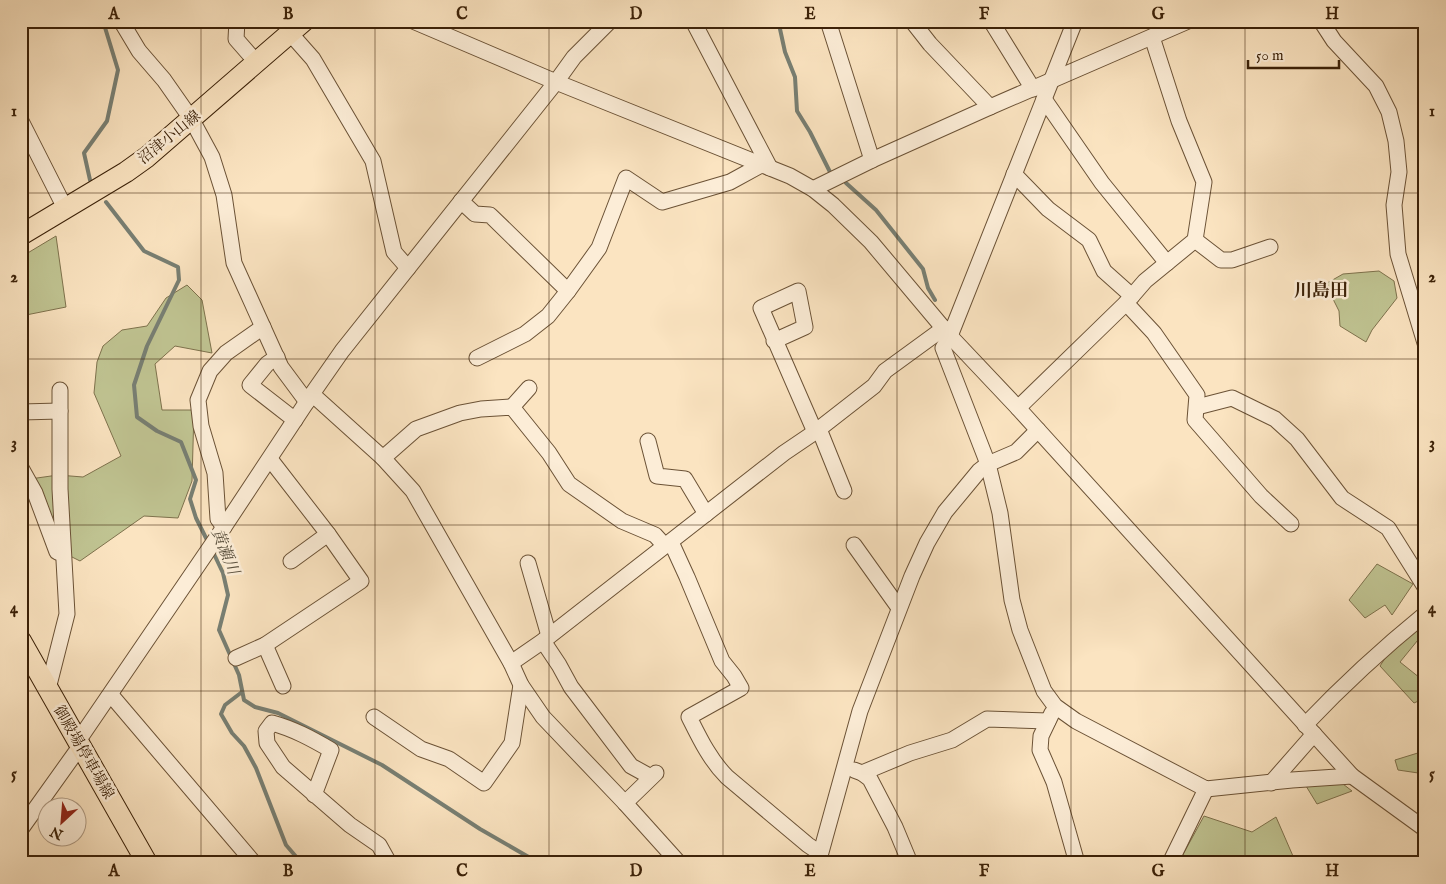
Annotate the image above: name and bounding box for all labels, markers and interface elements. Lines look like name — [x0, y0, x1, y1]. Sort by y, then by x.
text: A — [108, 5, 121, 25]
text: B — [283, 5, 294, 25]
text: C — [456, 5, 468, 25]
text: D — [630, 5, 643, 25]
text: E — [804, 5, 816, 25]
text: F — [979, 5, 990, 25]
text: G — [1152, 5, 1165, 25]
text: H — [1325, 5, 1339, 25]
scale bar — [1248, 38, 1340, 70]
text: 50 m — [1256, 46, 1284, 65]
text: 1 — [11, 102, 17, 122]
text: 1 — [1429, 102, 1435, 122]
street label: 沼津小山線 — [134, 106, 204, 168]
text: 2 — [10, 268, 18, 288]
text: 2 — [1428, 268, 1436, 288]
district label: 川島田 — [1294, 280, 1348, 303]
text: 3 — [11, 434, 17, 454]
text: 3 — [1429, 434, 1435, 454]
water label: 黄瀬川 — [206, 526, 243, 580]
text: 4 — [10, 599, 19, 619]
text: 4 — [1428, 599, 1437, 619]
street label: 御殿場停車場線 — [49, 702, 118, 802]
text: 5 — [11, 765, 17, 785]
text: 5 — [1429, 765, 1435, 785]
north arrow — [38, 796, 88, 846]
text: N — [47, 822, 67, 844]
text: A — [108, 862, 121, 882]
text: B — [283, 862, 294, 882]
text: C — [456, 862, 468, 882]
text: D — [630, 862, 643, 882]
text: E — [804, 862, 816, 882]
text: F — [979, 862, 990, 882]
text: G — [1152, 862, 1165, 882]
text: H — [1325, 862, 1339, 882]

